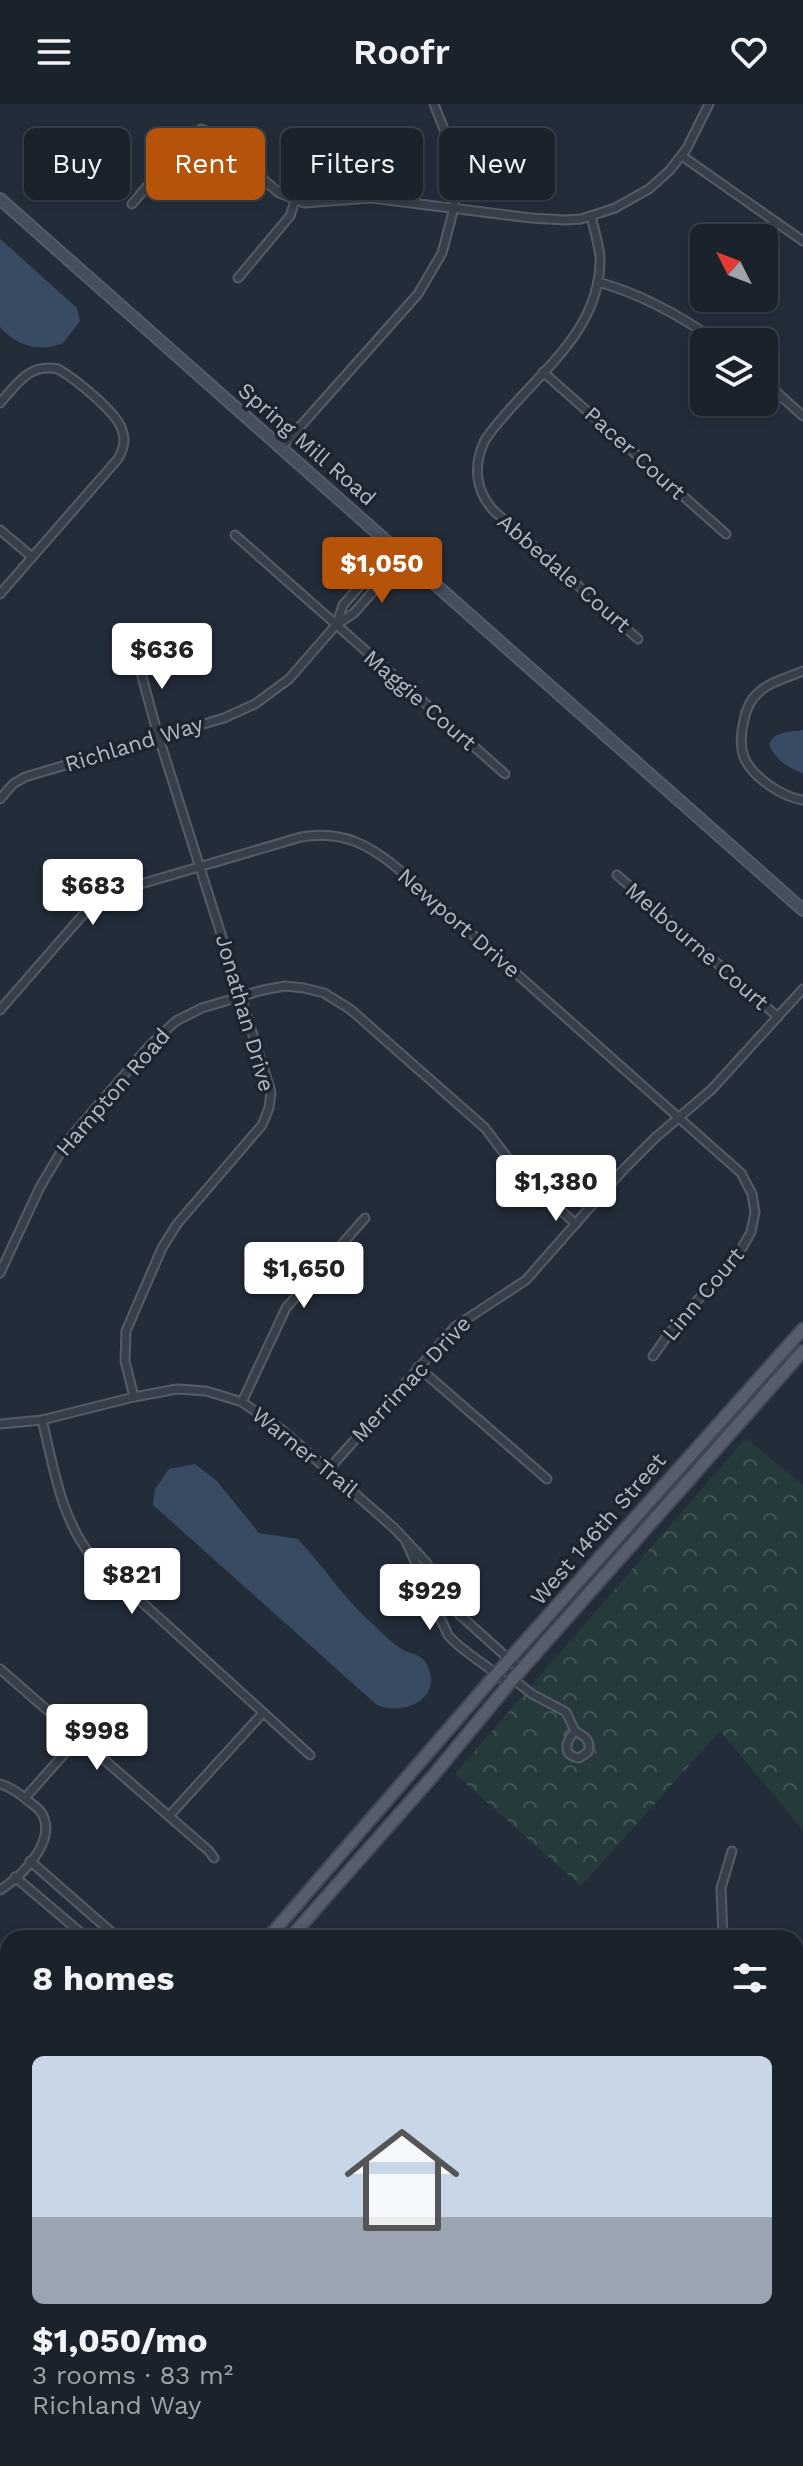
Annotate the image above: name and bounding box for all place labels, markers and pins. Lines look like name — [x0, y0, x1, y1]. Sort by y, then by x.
pin: $1,050 — [317, 537, 447, 605]
pin: $636 — [115, 623, 209, 691]
pin: $683 — [46, 859, 140, 927]
pin: $1,380 — [491, 1155, 621, 1223]
pin: $1,650 — [239, 1242, 369, 1310]
pin: $821 — [85, 1548, 179, 1616]
pin: $929 — [383, 1564, 477, 1632]
pin: $998 — [50, 1704, 144, 1772]

